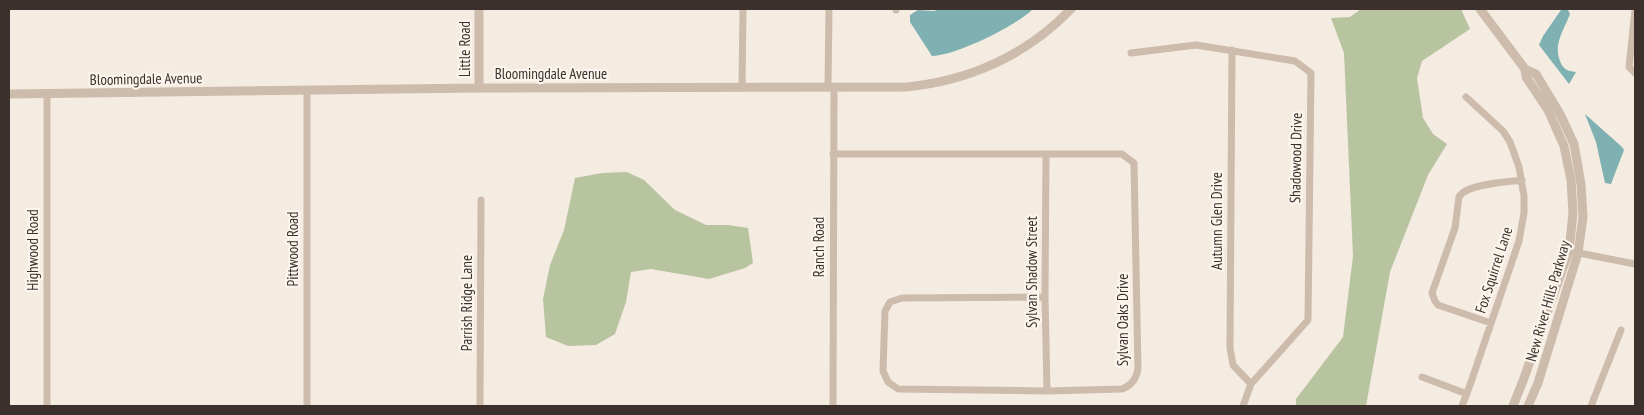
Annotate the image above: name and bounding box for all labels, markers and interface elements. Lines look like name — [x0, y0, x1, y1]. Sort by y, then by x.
street label: Little Road — [455, 21, 474, 77]
street label: Bloomingdale Avenue — [495, 64, 607, 83]
street label: Bloomingdale Avenue — [90, 68, 202, 89]
street label: Shadowood Drive — [1285, 113, 1306, 203]
street label: Autumn Glen Drive — [1207, 172, 1226, 270]
street label: Highwood Road — [23, 209, 42, 291]
street label: Pittwood Road — [283, 211, 302, 287]
street label: Sylvan Shadow Street — [1022, 216, 1041, 328]
street label: Ranch Road — [809, 217, 828, 277]
street label: Fox Squirrel Lane — [1471, 224, 1516, 316]
street label: New River Hills Parkway — [1521, 238, 1574, 364]
street label: Parrish Ridge Lane — [457, 255, 476, 351]
street label: Sylvan Oaks Drive — [1113, 274, 1132, 366]

